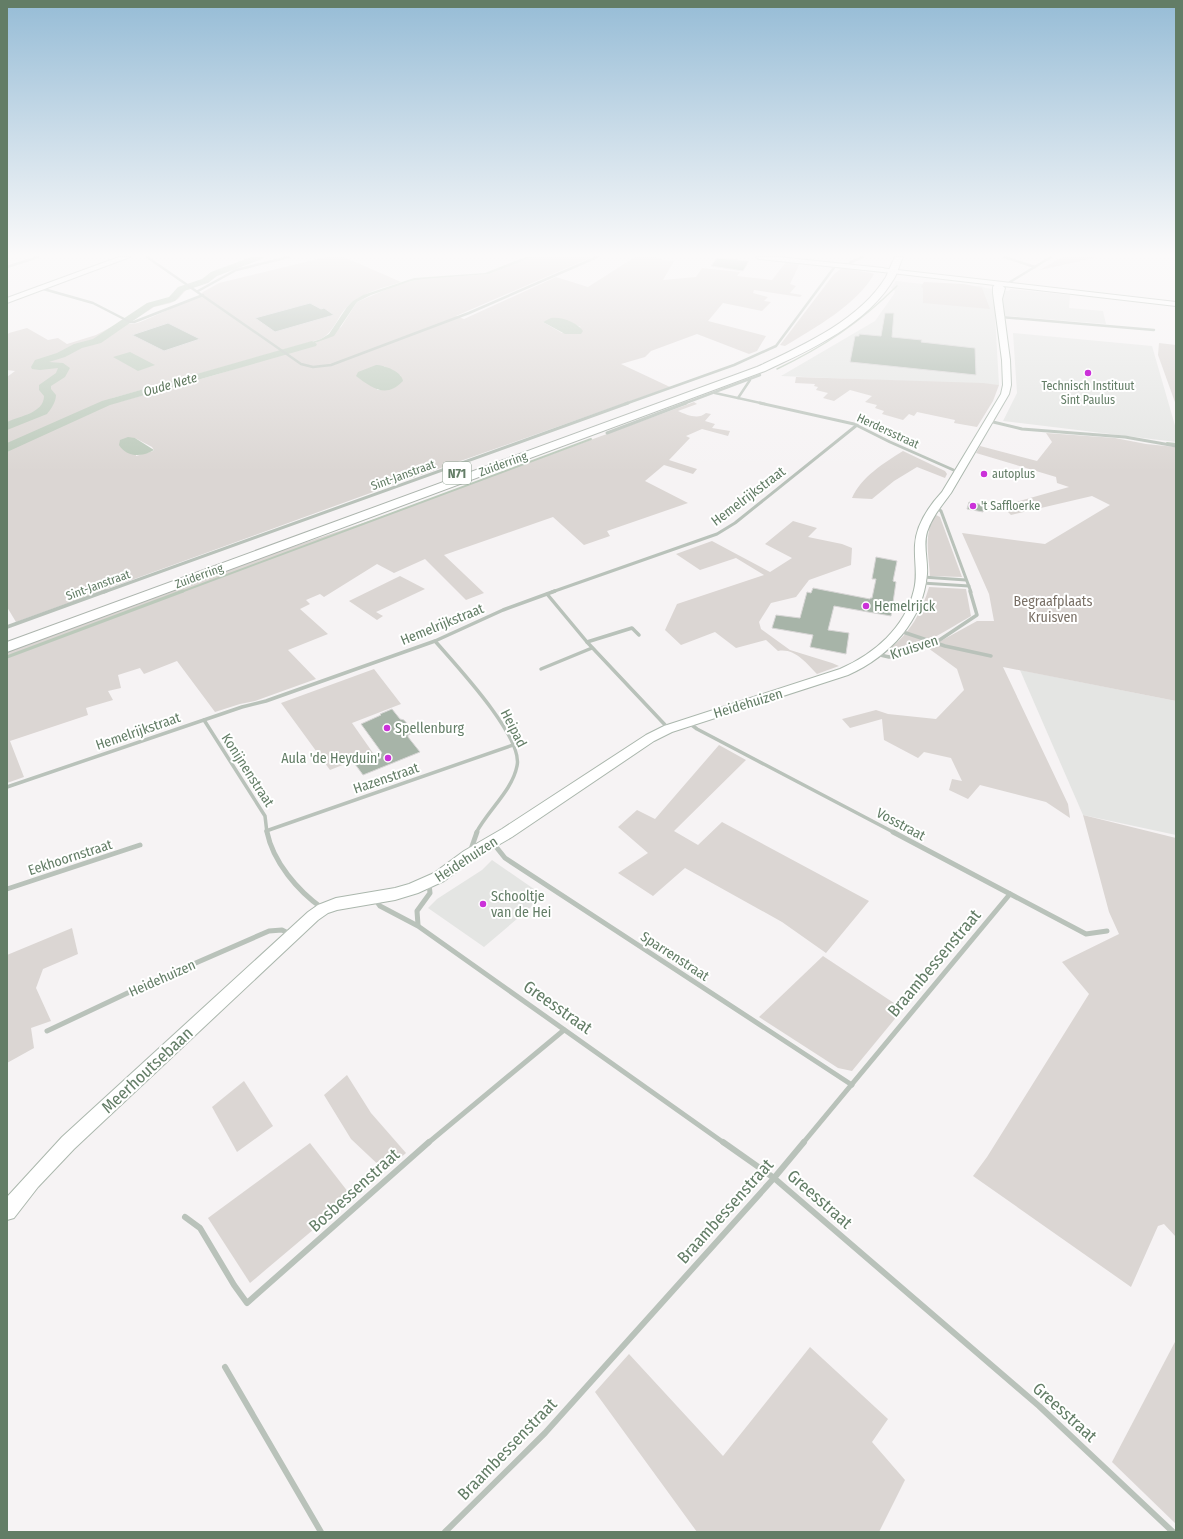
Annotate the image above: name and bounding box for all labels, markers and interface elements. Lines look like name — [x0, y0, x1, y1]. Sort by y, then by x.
marker: Technisch Instituut Sint Paulus — [1083, 368, 1093, 378]
water label: Oude Nete — [142, 370, 199, 399]
place label: Technisch Instituut Sint Paulus — [1042, 379, 1135, 407]
street label: Herdersstraat — [855, 411, 921, 452]
street label: Zuiderring — [477, 449, 529, 479]
street label: Sint-Janstraat — [369, 457, 437, 493]
road number: N71 — [443, 462, 471, 484]
street label: Hemelrijkstraat — [708, 463, 789, 530]
place label: autoplus — [992, 467, 1035, 481]
marker: autoplus — [979, 469, 989, 479]
place label: 't Saffloerke — [981, 499, 1040, 513]
marker: 't Saffloerke — [968, 501, 978, 511]
street label: Zuiderring — [173, 561, 225, 591]
street label: Sint-Janstraat — [64, 567, 132, 603]
park label: Begraafplaats Kruisven — [1014, 593, 1092, 626]
place label: Hemelrijck — [874, 598, 936, 615]
street label: Hemelrijkstraat — [398, 600, 487, 649]
marker: Hemelrijck — [861, 601, 871, 611]
street label: Kruisven — [888, 632, 940, 663]
street label: Heidehuizen — [712, 685, 785, 722]
street label: Heipad — [497, 706, 530, 750]
street label: Hemelrijkstraat — [94, 709, 183, 754]
place label: Spellenburg — [395, 720, 464, 737]
marker: Spellenburg — [382, 723, 392, 733]
street label: Konijnenstraat — [218, 730, 278, 810]
place label: Aula 'de Heyduin' — [281, 750, 380, 767]
marker: Aula 'de Heyduin' — [383, 753, 393, 763]
street label: Hazenstraat — [351, 759, 422, 798]
street label: Vosstraat — [873, 804, 929, 845]
street label: Heidehuizen — [432, 833, 501, 886]
street label: Eekhoornstraat — [26, 836, 115, 879]
place label: Schooltje van de Hei — [491, 888, 551, 921]
marker: Schooltje van de Hei — [478, 899, 488, 909]
street label: Braambessenstraat — [883, 905, 986, 1021]
street label: Sparrenstraat — [637, 928, 712, 985]
street label: Heidehuizen — [126, 956, 198, 1001]
street label: Greesstraat — [519, 976, 597, 1039]
street label: Meerhoutsebaan — [97, 1023, 197, 1118]
street label: Bosbessenstraat — [305, 1144, 404, 1237]
street label: Braambessenstraat — [673, 1154, 778, 1268]
street label: Greesstraat — [783, 1165, 857, 1234]
street label: Greesstraat — [1028, 1378, 1102, 1447]
street label: Braambessenstraat — [453, 1394, 562, 1505]

